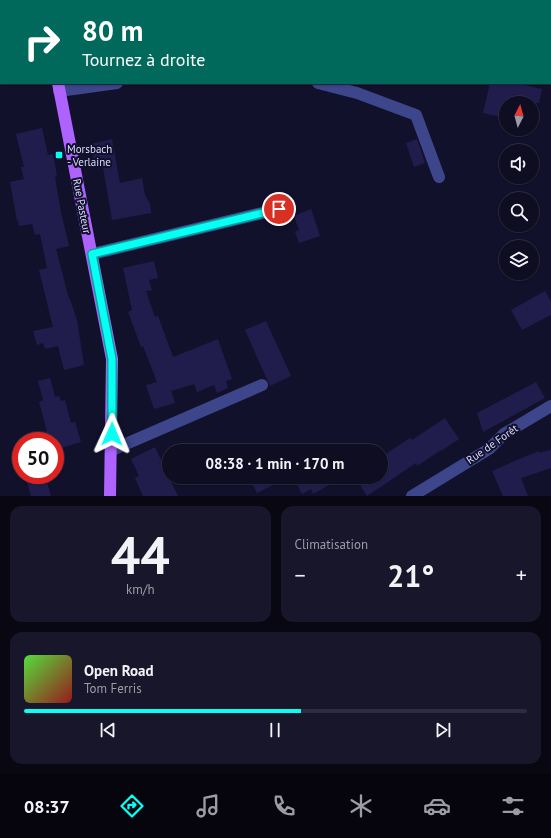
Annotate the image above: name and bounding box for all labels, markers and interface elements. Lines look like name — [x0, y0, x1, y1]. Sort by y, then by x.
text: 80 m — [82, 12, 143, 49]
icon: right — [16, 16, 68, 68]
text: Tournez à droite — [82, 48, 205, 71]
north arrow — [499, 96, 539, 136]
map controls — [499, 96, 539, 280]
place label: Morsbach - Verlaine — [67, 142, 112, 169]
button: sound — [499, 144, 539, 184]
marker: Morsbach - Verlaine — [54, 150, 64, 160]
street label: Rue Pasteur — [70, 177, 94, 235]
pin — [262, 192, 296, 226]
button: search — [499, 192, 539, 232]
icon: arrive — [268, 198, 290, 220]
button: layers — [499, 240, 539, 280]
position arrow — [91, 413, 133, 455]
street label: Rue de Forêt — [463, 421, 521, 467]
speed limit sign: 50 — [12, 432, 64, 484]
text: 08:38 · 1 min · 170 m — [206, 454, 344, 473]
text: 44 — [111, 521, 170, 588]
text: Climatisation — [295, 536, 368, 553]
text: 21° — [387, 556, 434, 595]
text: − — [295, 561, 306, 589]
text: + — [516, 561, 527, 589]
text: km/h — [126, 581, 155, 598]
text: Open Road — [84, 661, 154, 680]
text: Tom Ferris — [84, 680, 142, 697]
icon: previous — [97, 719, 119, 741]
icon: pause — [264, 719, 286, 741]
icon: next — [432, 719, 454, 741]
icon: directions — [118, 792, 146, 820]
icon: music — [194, 792, 222, 820]
icon: phone — [270, 792, 298, 820]
icon: climate — [347, 792, 375, 820]
icon: car — [423, 792, 451, 820]
icon: filters — [499, 792, 527, 820]
text: 08:37 — [24, 795, 70, 818]

